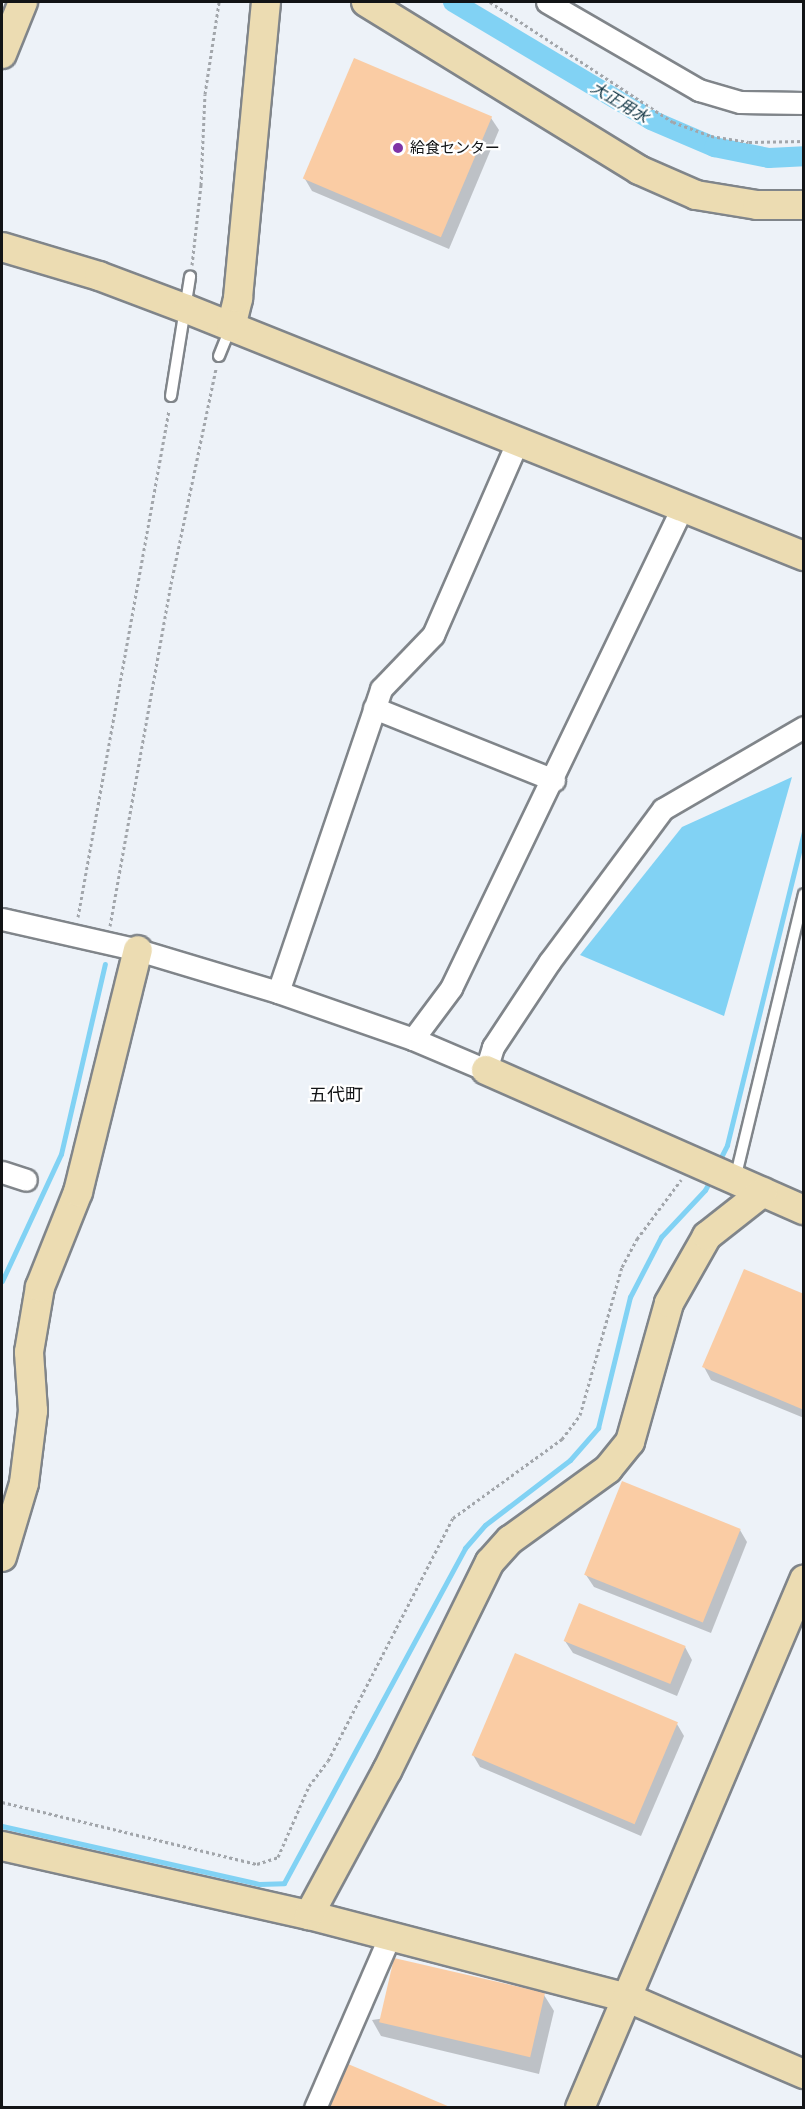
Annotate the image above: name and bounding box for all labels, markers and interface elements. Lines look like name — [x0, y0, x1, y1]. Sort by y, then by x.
water label: 大正用水 — [588, 77, 652, 127]
place label: 給食センター — [410, 139, 500, 157]
marker: 給食センター — [391, 141, 405, 155]
district label: 五代町 — [309, 1084, 363, 1106]

